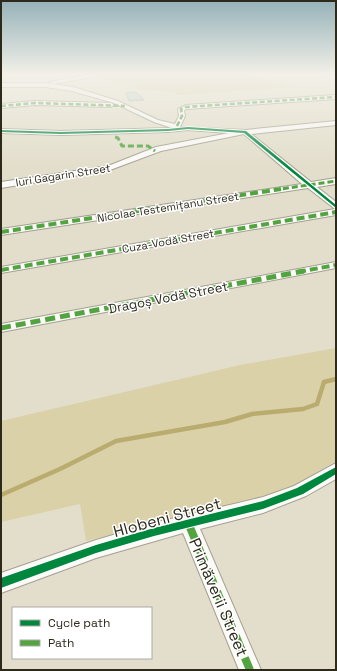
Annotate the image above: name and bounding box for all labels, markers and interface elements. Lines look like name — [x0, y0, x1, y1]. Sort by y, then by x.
street label: Iuri Gagarin Street — [15, 161, 111, 189]
street label: Nicolae Testemițanu Street — [96, 189, 240, 225]
street label: Cuza-Vodă Street — [121, 226, 215, 256]
street label: Dragoș Vodă Street — [107, 278, 229, 317]
street label: Hlobeni Street — [111, 493, 223, 542]
street label: Primăverii Street — [184, 535, 253, 660]
legend — [12, 607, 152, 659]
text: Cycle path — [48, 615, 110, 631]
text: Path — [48, 635, 74, 651]

